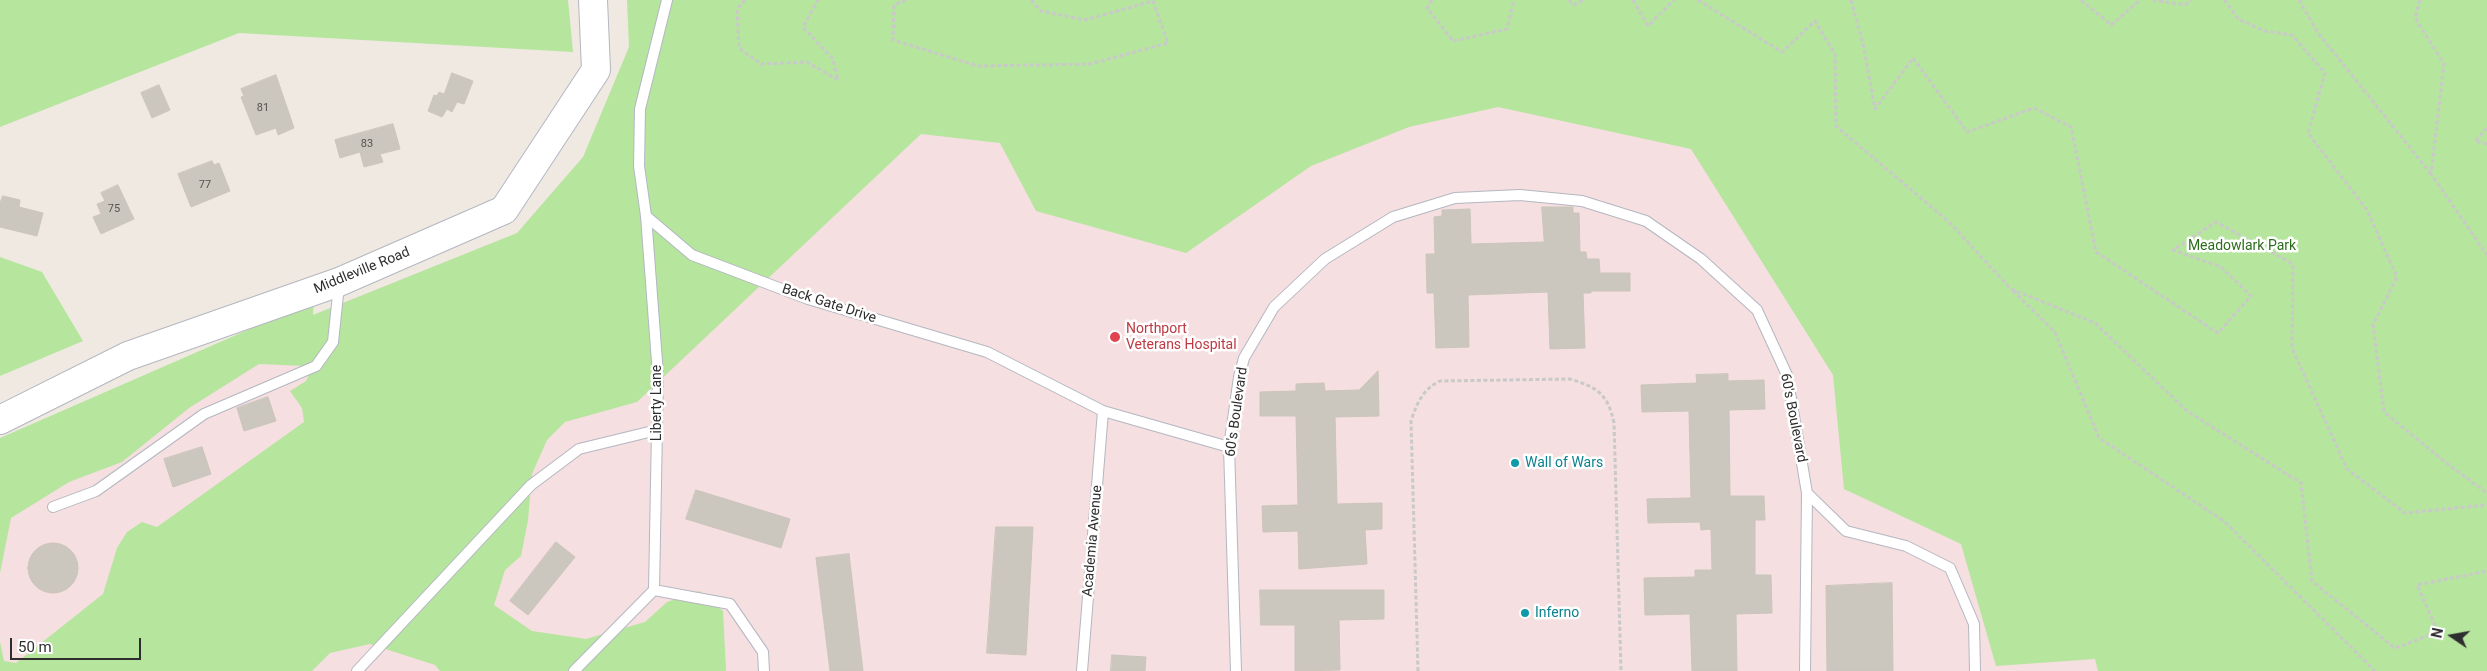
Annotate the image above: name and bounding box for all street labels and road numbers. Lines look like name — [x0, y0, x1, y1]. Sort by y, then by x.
street label: Middleville Road — [311, 244, 413, 298]
street label: Back Gate Drive — [780, 281, 878, 327]
street label: Liberty Lane — [649, 365, 665, 441]
street label: 60's Boulevard — [1222, 366, 1252, 458]
street label: 60's Boulevard — [1776, 372, 1810, 464]
street label: Academia Avenue — [1080, 485, 1106, 597]

